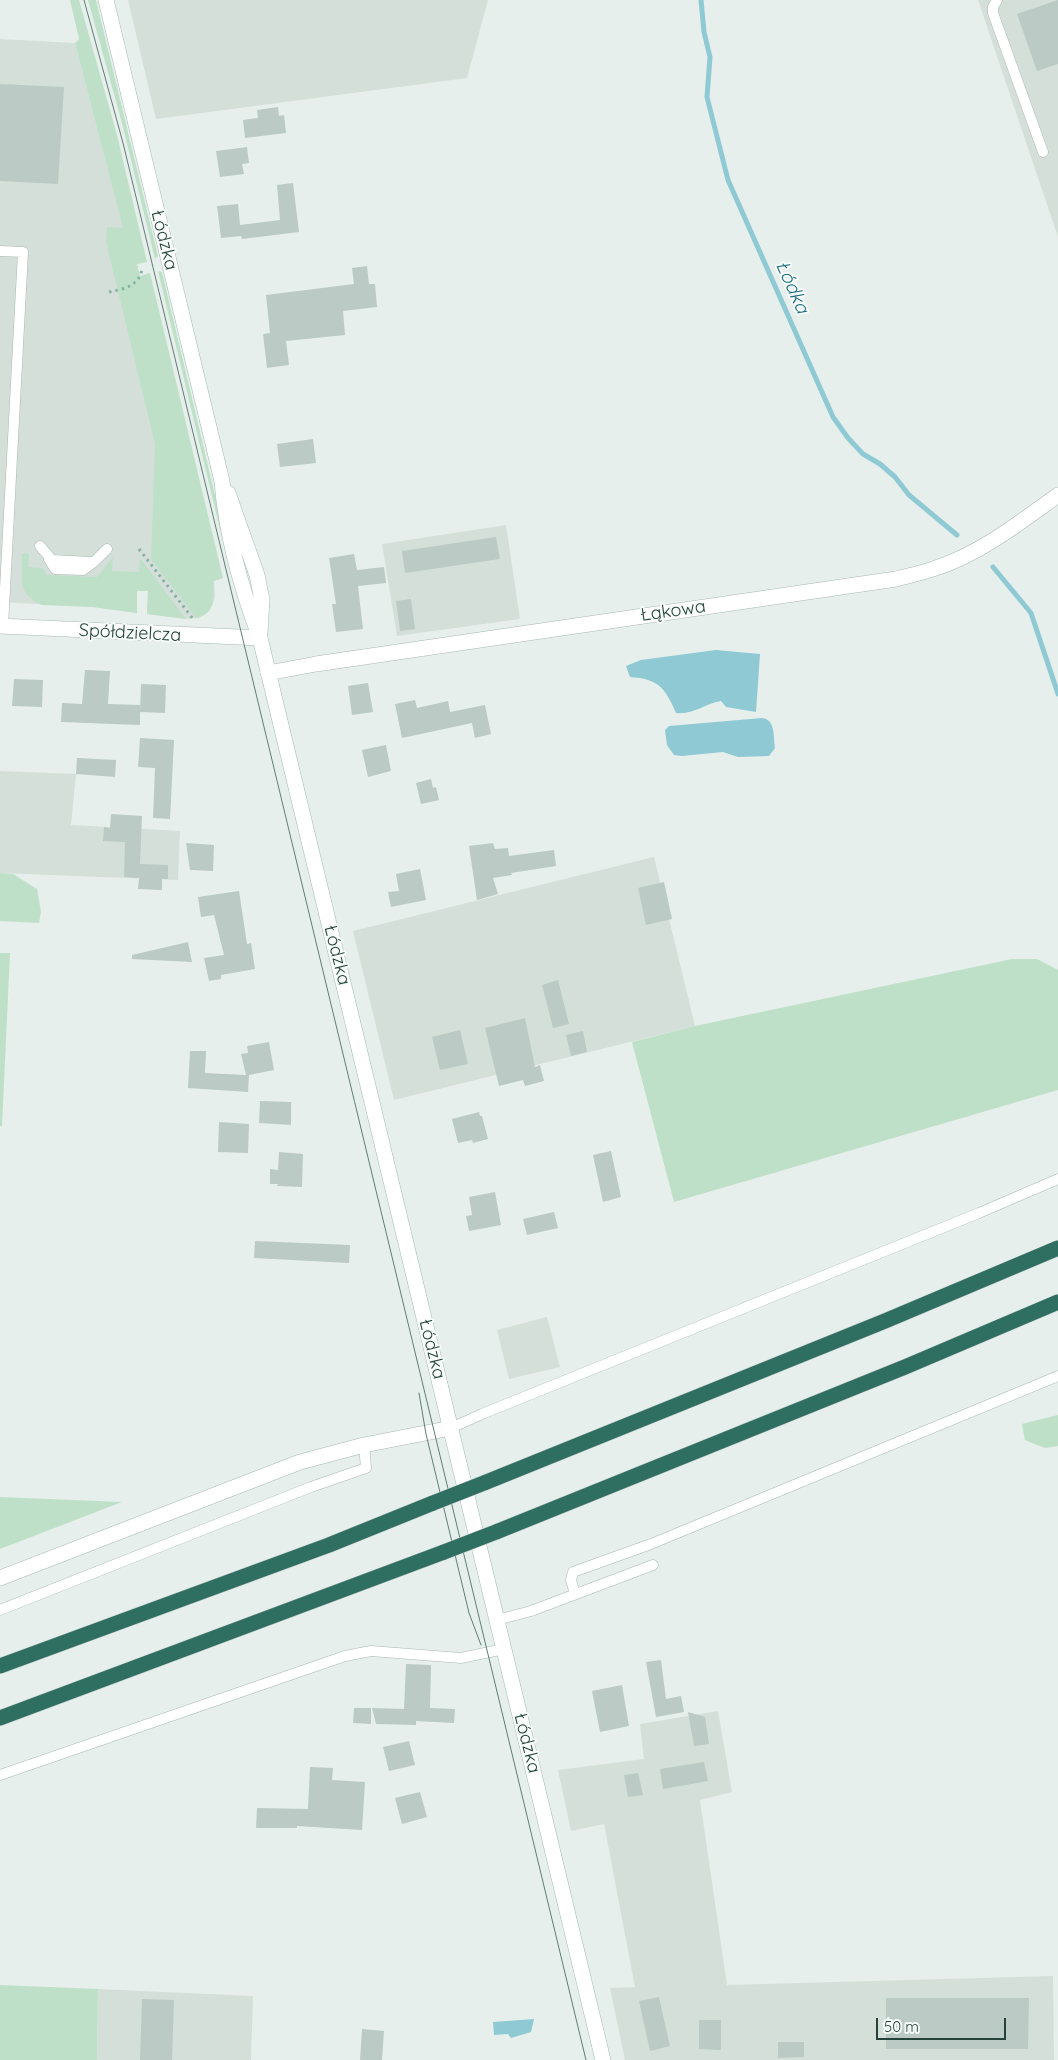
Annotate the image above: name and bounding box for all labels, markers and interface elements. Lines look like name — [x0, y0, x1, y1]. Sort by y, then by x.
street label: Łódzka — [146, 208, 182, 272]
water label: Łódka — [770, 257, 814, 317]
street label: Łąkowa — [639, 596, 707, 626]
street label: Spółdzielcza — [78, 620, 182, 646]
street label: Łódzka — [319, 923, 355, 987]
street label: Łódzka — [414, 1317, 450, 1381]
street label: Łódzka — [509, 1711, 545, 1775]
scale bar — [878, 2008, 1008, 2040]
text: 50 m — [884, 2017, 919, 2036]

